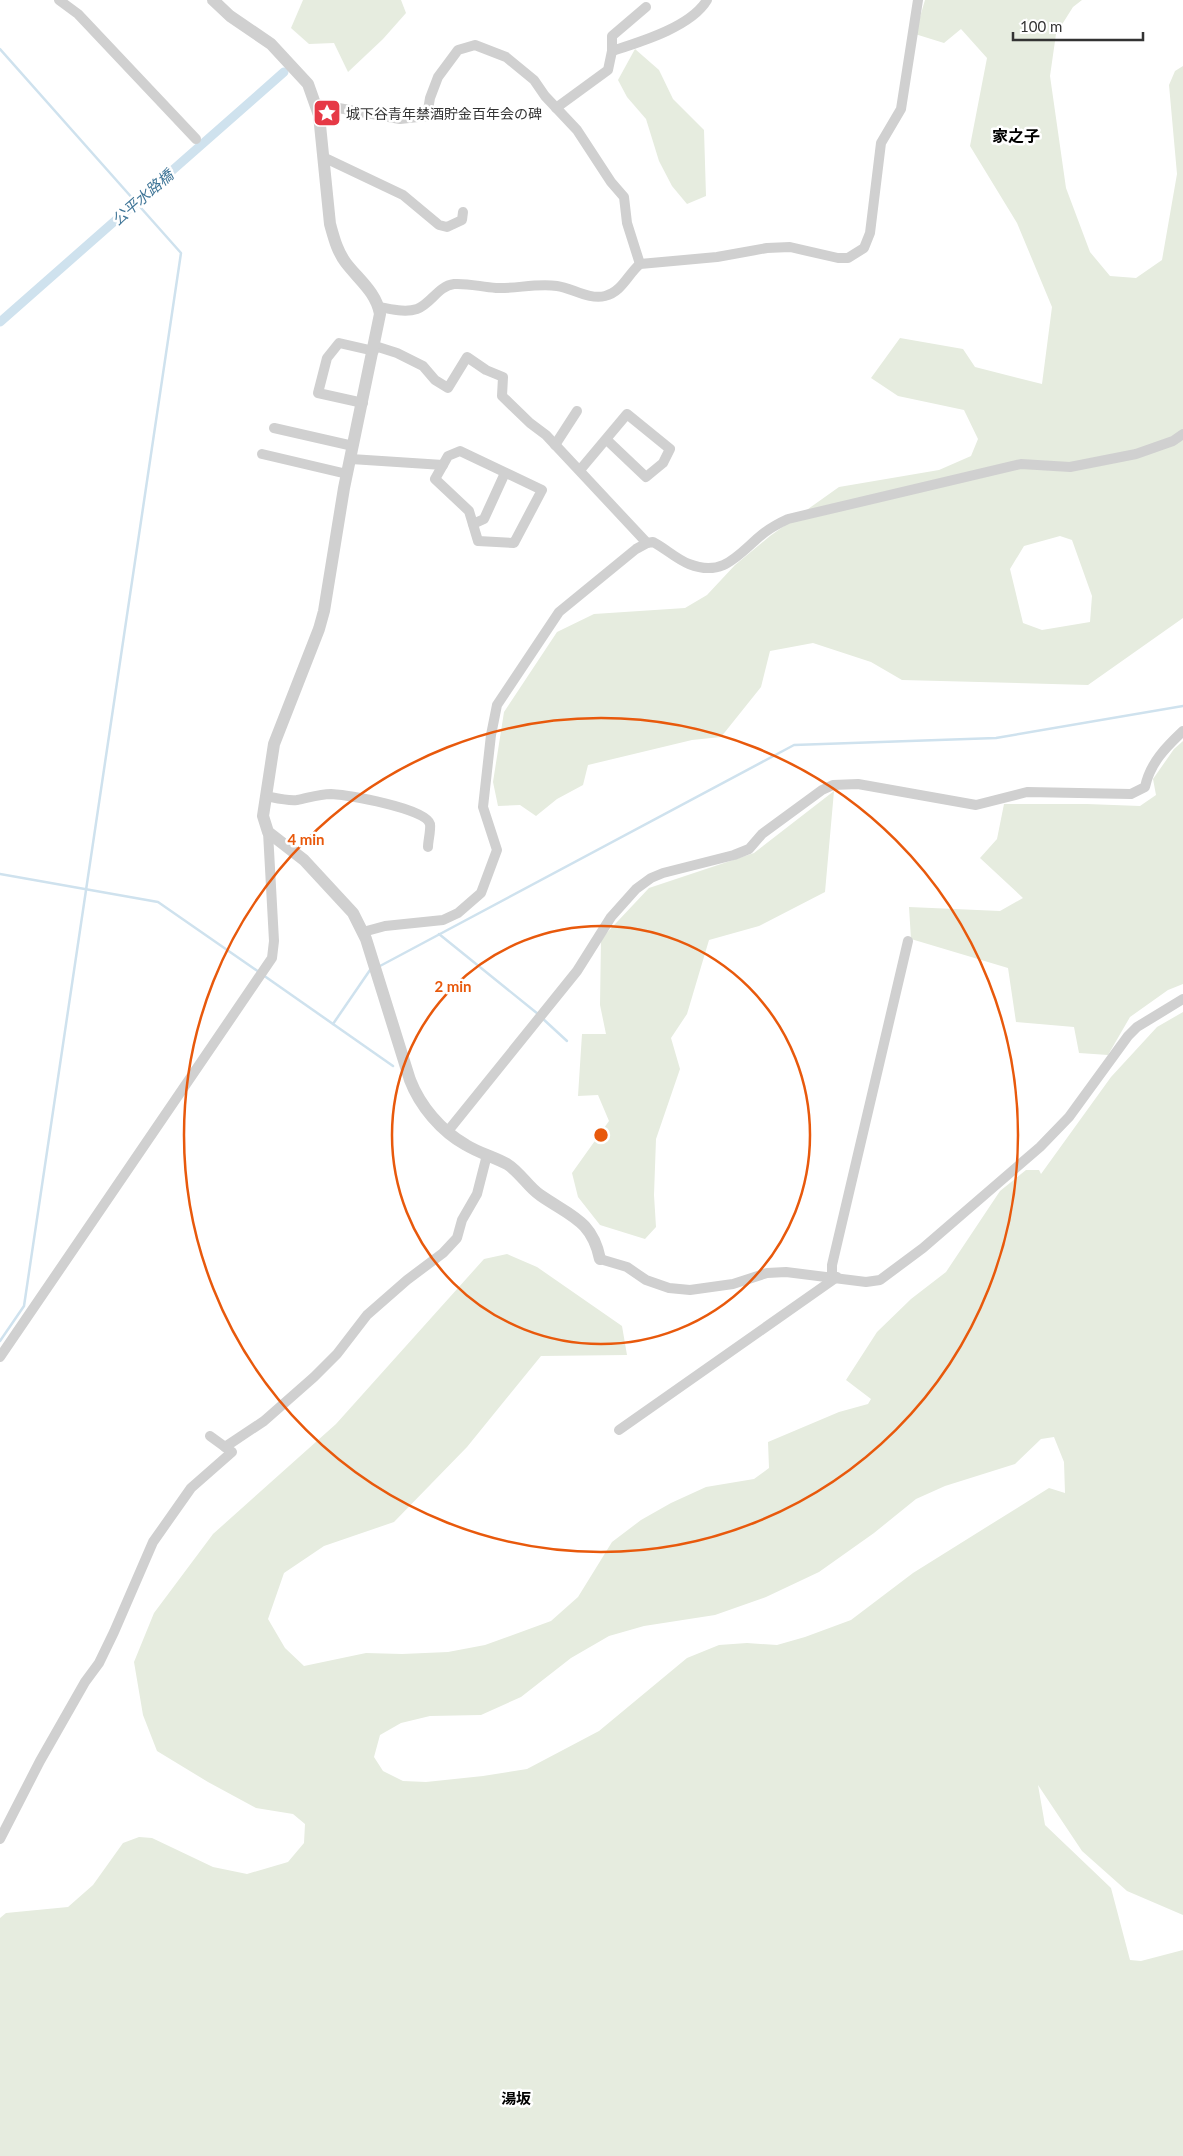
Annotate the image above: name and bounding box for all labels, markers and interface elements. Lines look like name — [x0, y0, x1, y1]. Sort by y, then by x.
scale bar — [1013, 10, 1143, 42]
text: 100 m — [1020, 17, 1062, 35]
place icon: 城下谷青年禁酒貯金百年会の碑 — [312, 98, 342, 128]
place label: 城下谷青年禁酒貯金百年会の碑 — [346, 105, 542, 122]
district label: 家之子 — [992, 126, 1040, 145]
water label: 公平水路橋 — [108, 164, 178, 228]
text: 4 min — [287, 830, 325, 848]
text: 2 min — [434, 977, 472, 995]
centre of rings — [592, 1126, 610, 1144]
district label: 湯坂 — [501, 2089, 531, 2107]

